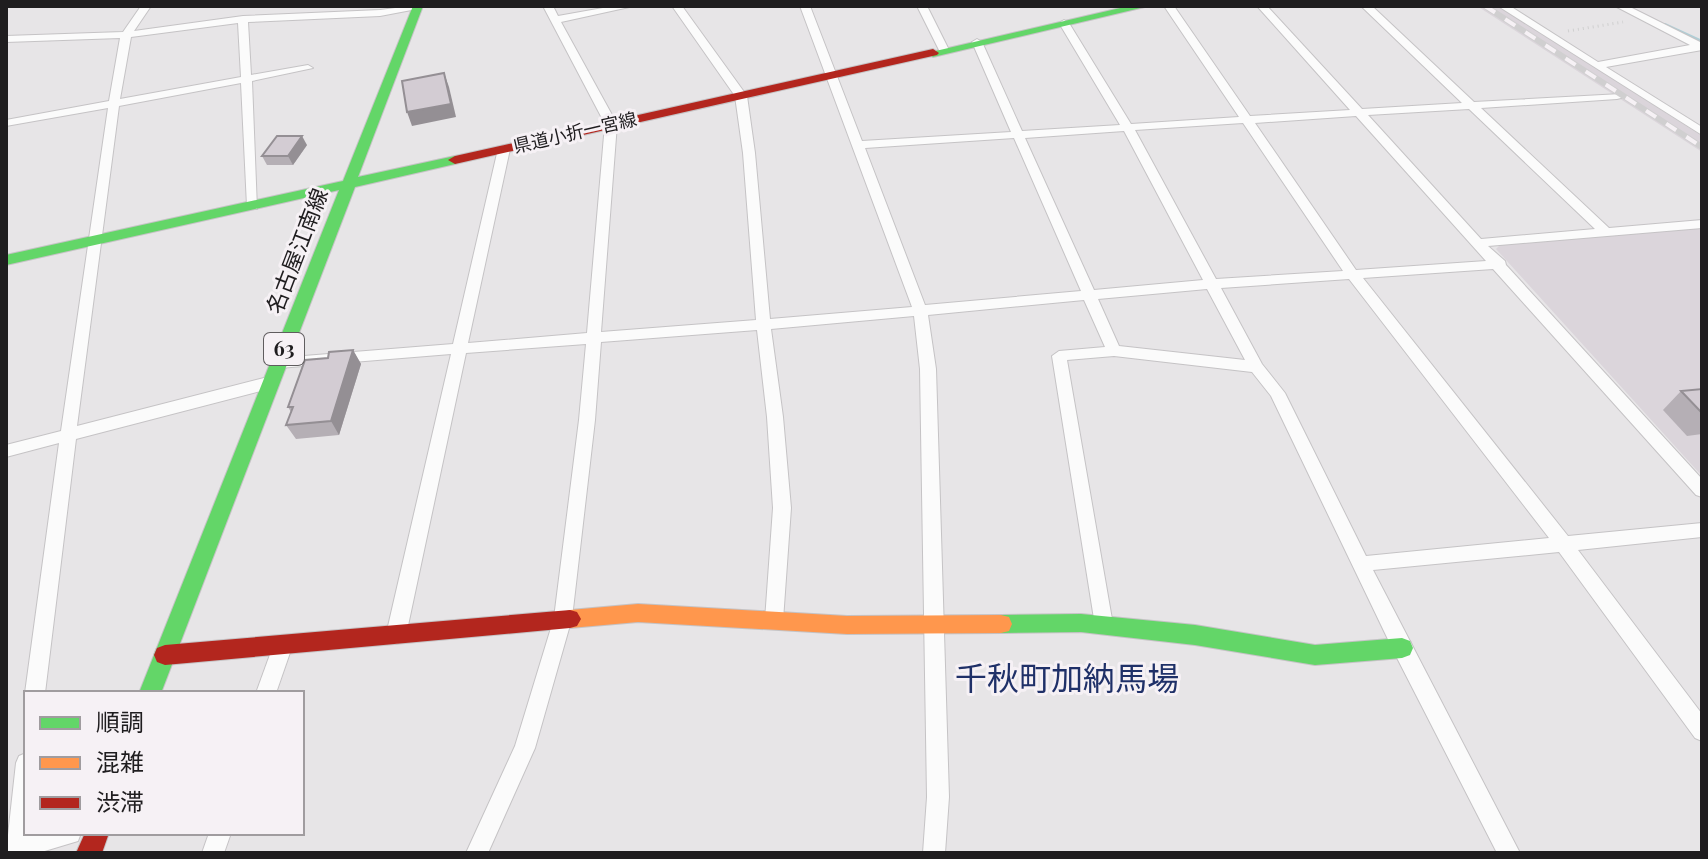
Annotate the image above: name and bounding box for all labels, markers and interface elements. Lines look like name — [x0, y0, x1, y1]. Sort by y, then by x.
street label: 県道小折一宮線 — [511, 106, 639, 158]
street label: 名古屋江南線 — [258, 184, 334, 318]
road number: 63 — [264, 333, 304, 365]
district label: 千秋町加納馬場 — [955, 655, 1179, 698]
legend — [24, 691, 304, 835]
text: 順調 — [96, 705, 144, 737]
text: 混雑 — [96, 745, 144, 777]
text: 渋滞 — [96, 785, 144, 817]

